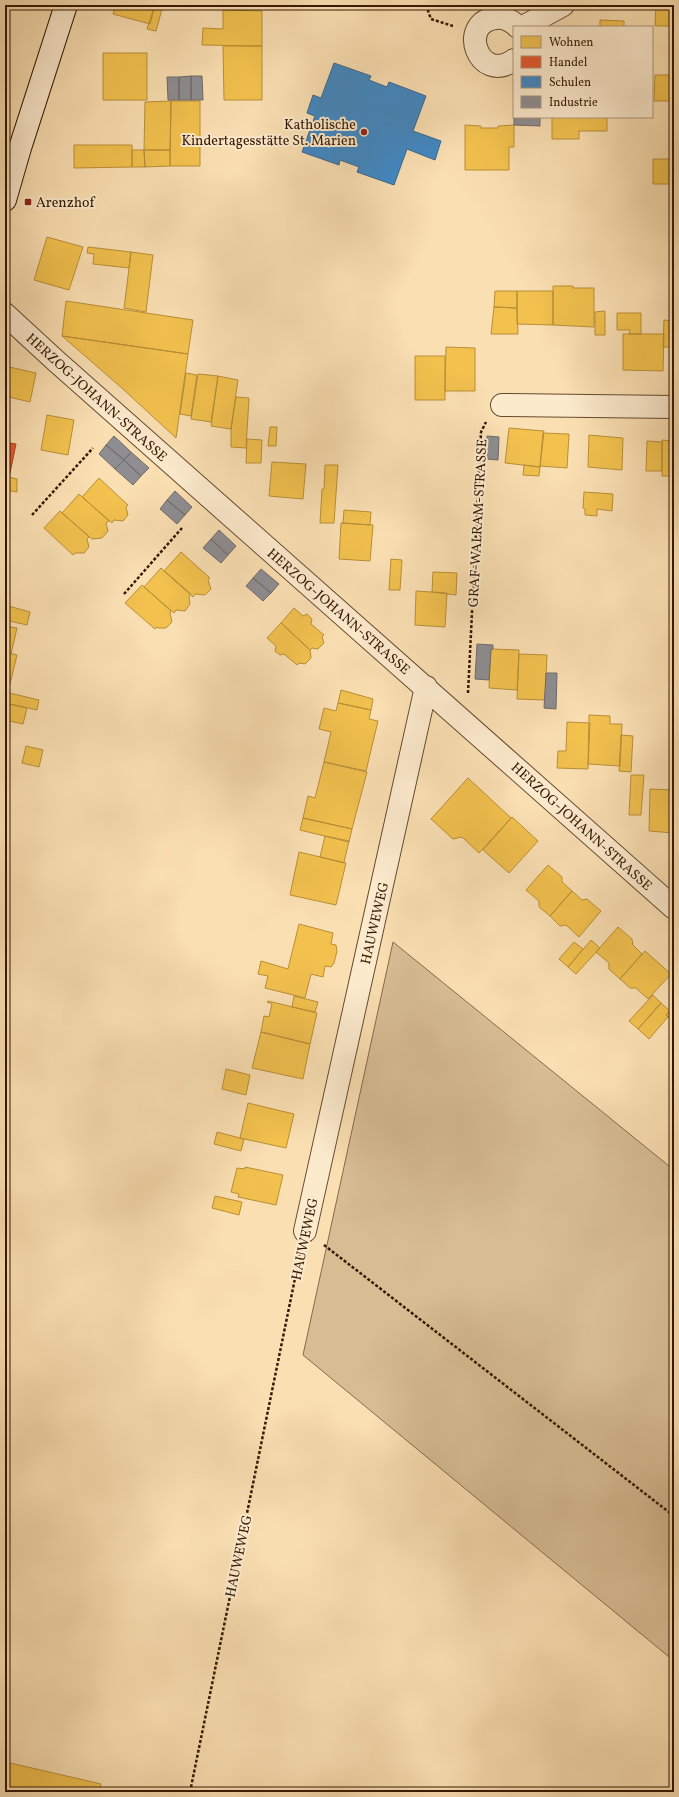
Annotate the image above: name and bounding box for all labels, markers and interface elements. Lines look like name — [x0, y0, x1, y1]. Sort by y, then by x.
legend — [513, 26, 653, 118]
text: Wohnen — [549, 35, 594, 51]
text: Handel — [549, 55, 588, 71]
text: Schulen — [549, 75, 591, 91]
text: Industrie — [549, 95, 598, 111]
place label: Katholische Kindertagesstätte St. Marien — [181, 116, 356, 151]
marker: Katholische Kindertagesstätte St. Marien — [359, 127, 369, 137]
place label: Arenzhof — [36, 194, 96, 213]
marker: Arenzhof — [23, 197, 33, 207]
street label: HERZOG-JOHANN-STRASSE — [21, 330, 171, 467]
street label: GRAF-WALRAM-STRASSE — [465, 438, 492, 608]
street label: HERZOG-JOHANN-STRASSE — [262, 545, 414, 680]
street label: HERZOG-JOHANN-STRASSE — [506, 759, 656, 896]
street label: HAUWEWEG — [357, 880, 394, 966]
street label: HAUWEWEG — [287, 1196, 323, 1282]
street label: HAUWEWEG — [221, 1513, 257, 1599]

